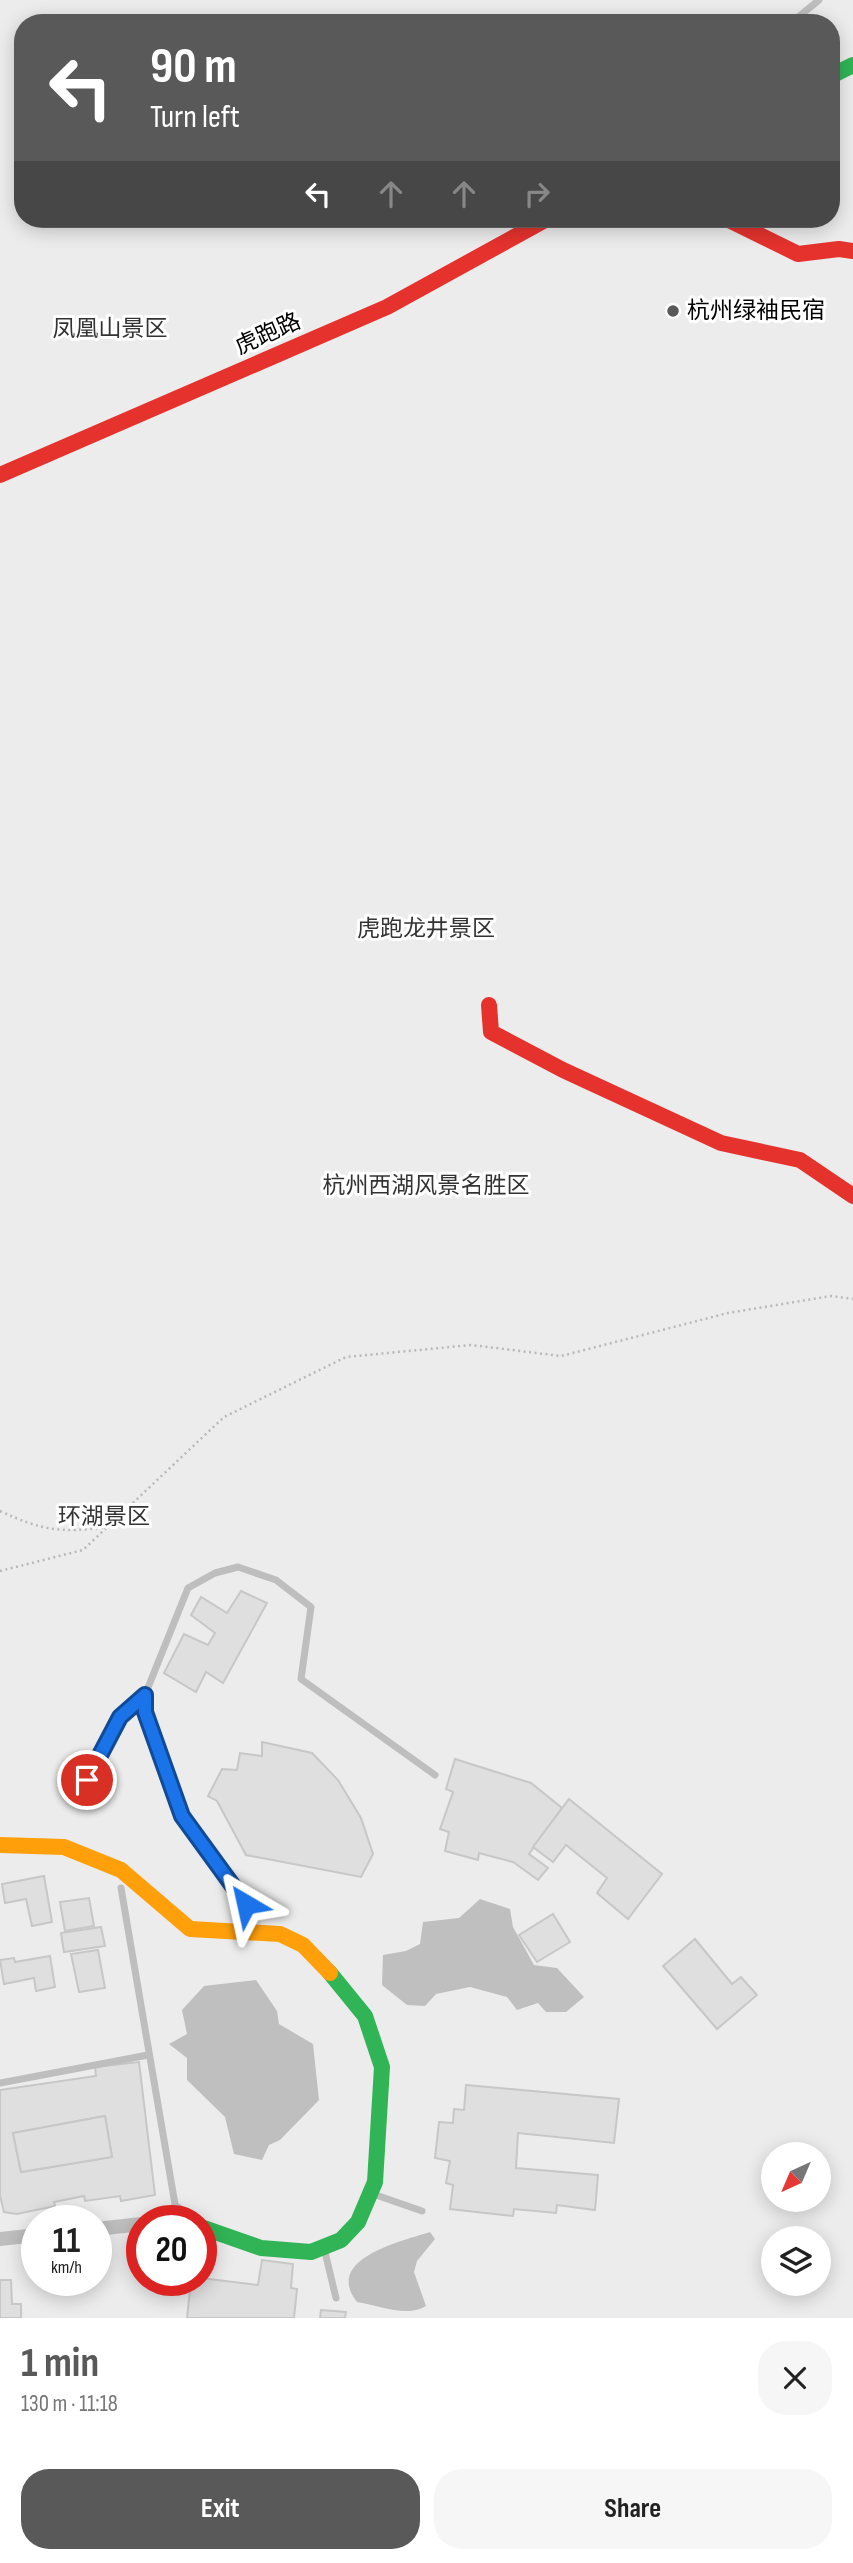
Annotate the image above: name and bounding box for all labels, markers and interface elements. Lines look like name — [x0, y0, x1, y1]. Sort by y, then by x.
text: 90 m — [150, 38, 237, 97]
icon: left — [35, 42, 126, 133]
text: Turn left — [150, 98, 240, 137]
icon: left — [299, 175, 337, 213]
icon: ahead — [372, 175, 410, 213]
icon: ahead — [445, 175, 483, 213]
icon: right — [518, 175, 556, 213]
place label: 杭州绿袖民宿 — [687, 297, 825, 325]
marker: 杭州绿袖民宿 — [665, 303, 681, 319]
street label: 虎跑路 — [231, 307, 305, 361]
park label: 凤凰山景区 — [53, 315, 168, 343]
park label: 虎跑龙井景区 — [357, 915, 495, 943]
park label: 杭州西湖风景名胜区 — [323, 1172, 530, 1200]
park label: 环湖景区 — [58, 1503, 150, 1531]
pin — [57, 1750, 117, 1810]
icon: arrive — [68, 1761, 106, 1799]
position arrow — [209, 1867, 283, 1941]
north arrow — [761, 2142, 831, 2212]
map controls — [761, 2142, 831, 2296]
speed limit sign: 20 — [126, 2205, 217, 2296]
text: 11 — [53, 2220, 80, 2263]
button: layers — [761, 2226, 831, 2296]
text: km/h — [51, 2257, 82, 2278]
text: 1 min — [21, 2338, 99, 2389]
button: close — [758, 2341, 832, 2415]
text: 130 m · 11:18 — [21, 2390, 118, 2418]
button: Exit — [21, 2469, 420, 2549]
button: Share — [434, 2469, 832, 2549]

